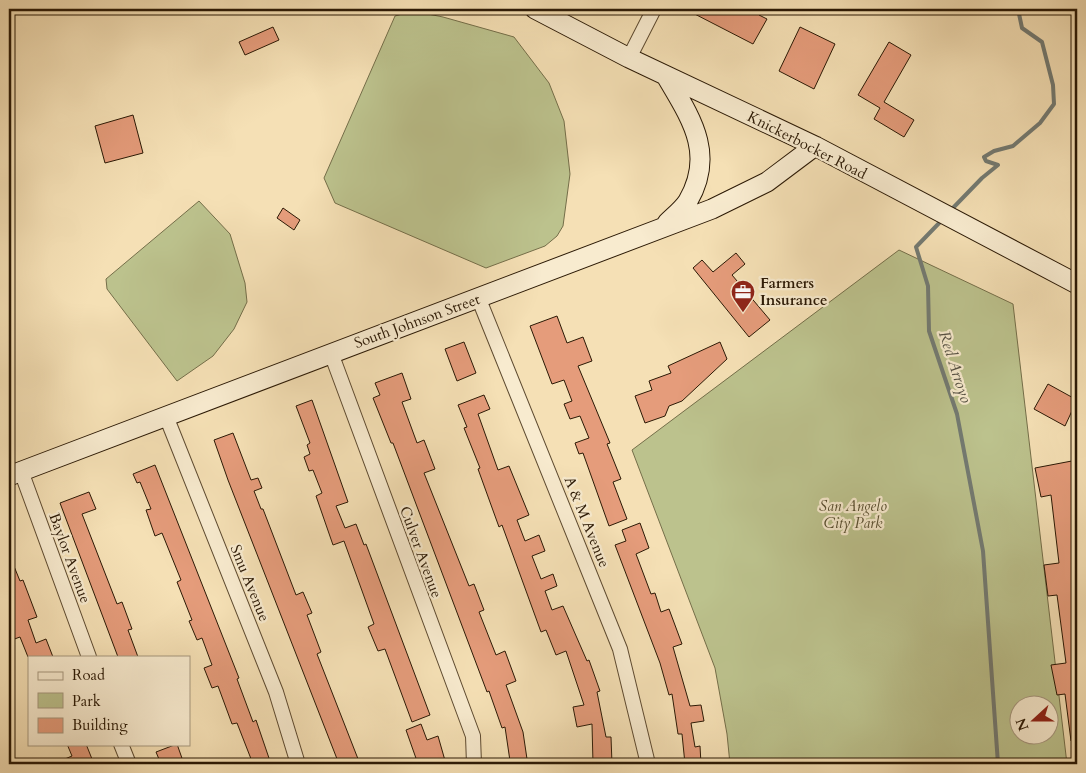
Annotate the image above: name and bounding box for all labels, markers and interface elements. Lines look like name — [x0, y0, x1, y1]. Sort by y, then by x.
street label: Knickerbocker Road — [744, 106, 870, 184]
place label: Farmers Insurance — [760, 273, 828, 310]
office icon: Farmers Insurance — [730, 279, 756, 313]
street label: South Johnson Street — [351, 289, 483, 353]
water label: Red Arroyo — [933, 328, 977, 406]
street label: A & M Avenue — [560, 473, 614, 571]
park label: San Angelo City Park — [819, 496, 887, 533]
street label: Culver Avenue — [395, 503, 447, 601]
street label: Baylor Avenue — [44, 510, 96, 606]
street label: Smu Avenue — [226, 542, 275, 625]
legend — [28, 656, 190, 746]
text: Road — [72, 665, 105, 685]
text: Park — [72, 691, 101, 711]
north arrow — [1008, 696, 1058, 746]
text: Building — [72, 715, 128, 735]
text: N — [1011, 715, 1033, 734]

